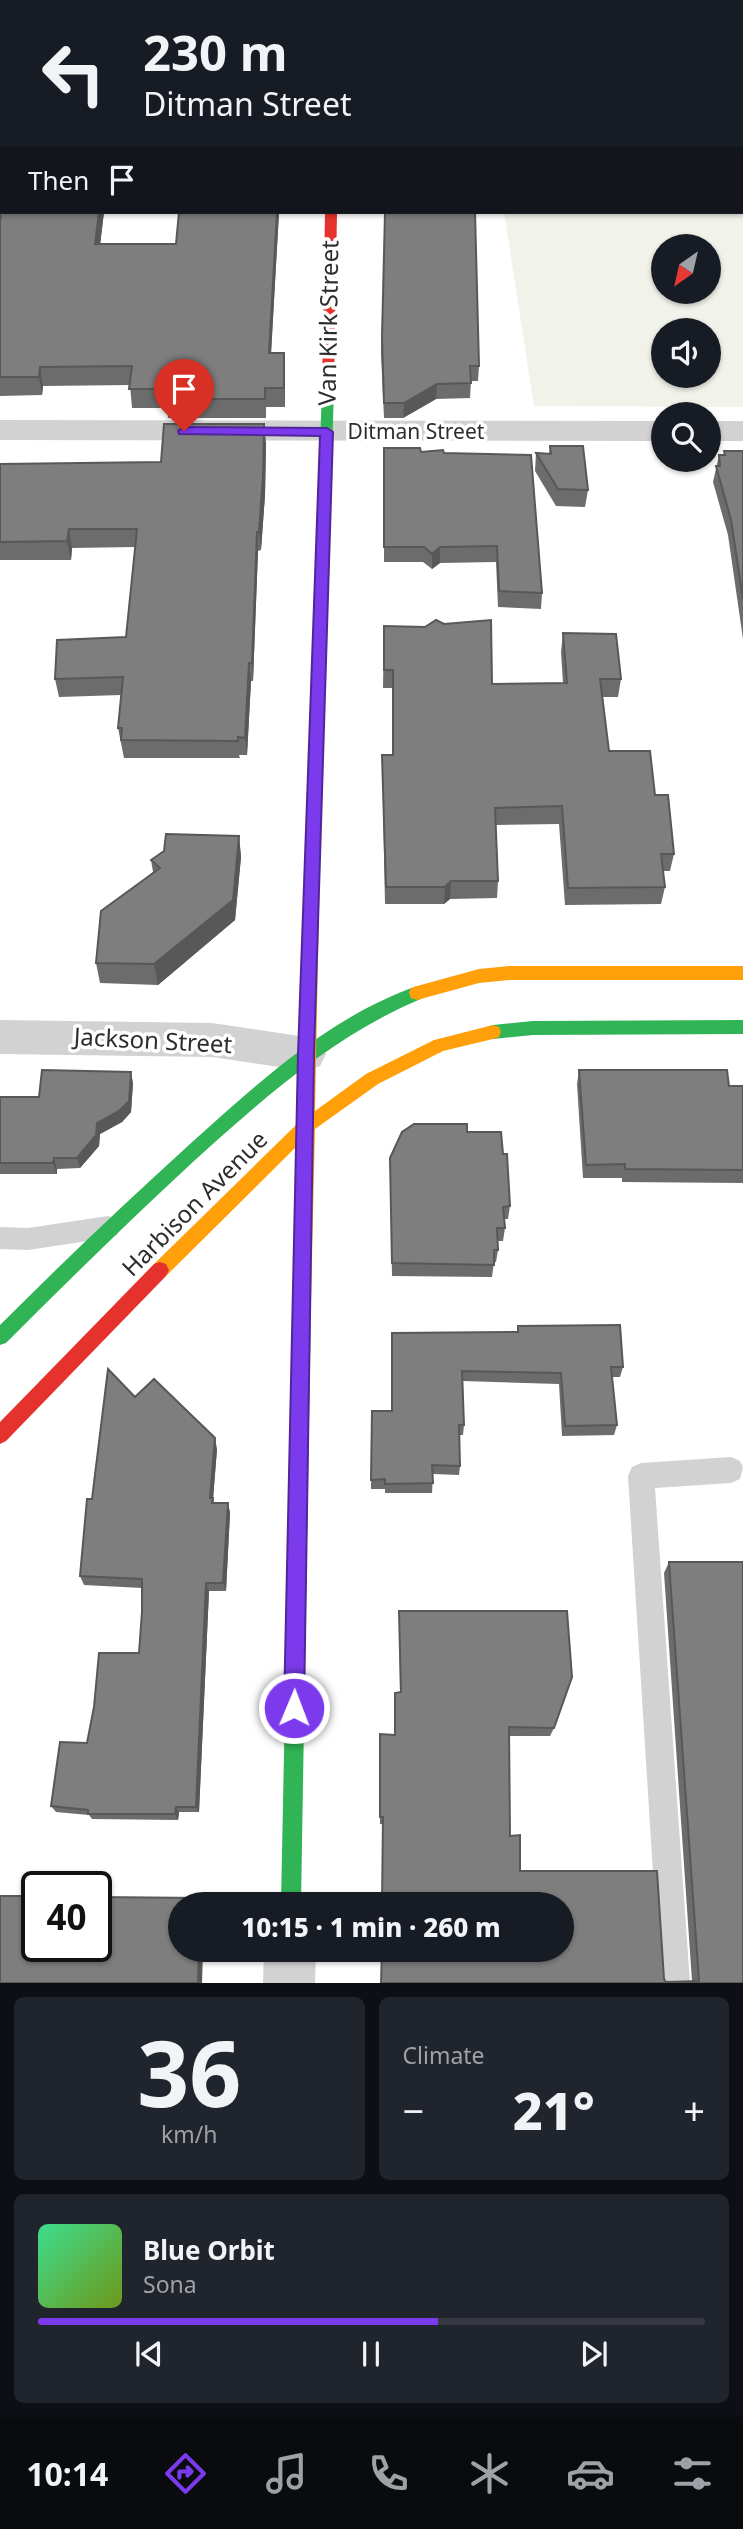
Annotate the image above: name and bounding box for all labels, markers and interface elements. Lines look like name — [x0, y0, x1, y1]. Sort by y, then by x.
text: 230 m — [143, 19, 288, 85]
icon: left — [28, 28, 119, 119]
text: Ditman Street — [143, 82, 351, 125]
icon: arrive — [103, 161, 141, 199]
text: Then — [28, 162, 89, 198]
north arrow — [651, 234, 721, 304]
map controls — [651, 234, 721, 472]
street label: Van Kirk Street — [310, 240, 345, 406]
button: sound — [651, 318, 721, 388]
pin — [154, 359, 214, 431]
icon: arrive — [165, 370, 203, 408]
button: search — [651, 402, 721, 472]
street label: Ditman Street — [348, 417, 485, 445]
street label: Jackson Street — [71, 1019, 233, 1060]
street label: Harbison Avenue — [114, 1123, 274, 1283]
position arrow — [257, 1671, 331, 1745]
speed limit sign: 40 — [21, 1871, 112, 1962]
text: 10:15 · 1 min · 260 m — [241, 1909, 501, 1945]
text: 36 — [137, 2010, 241, 2134]
text: Climate — [403, 2039, 485, 2071]
text: 21° — [513, 2074, 595, 2145]
text: − — [403, 2084, 424, 2136]
text: + — [683, 2084, 705, 2136]
text: km/h — [161, 2118, 218, 2150]
text: Blue Orbit — [143, 2232, 275, 2268]
text: Sona — [143, 2268, 197, 2300]
icon: previous — [130, 2335, 168, 2373]
icon: pause — [352, 2335, 390, 2373]
icon: next — [575, 2335, 613, 2373]
icon: directions — [161, 2449, 210, 2498]
icon: music — [262, 2449, 311, 2498]
icon: phone — [364, 2449, 413, 2498]
icon: climate — [465, 2449, 514, 2498]
icon: car — [566, 2449, 615, 2498]
icon: filters — [668, 2449, 717, 2498]
text: 10:14 — [26, 2452, 108, 2495]

